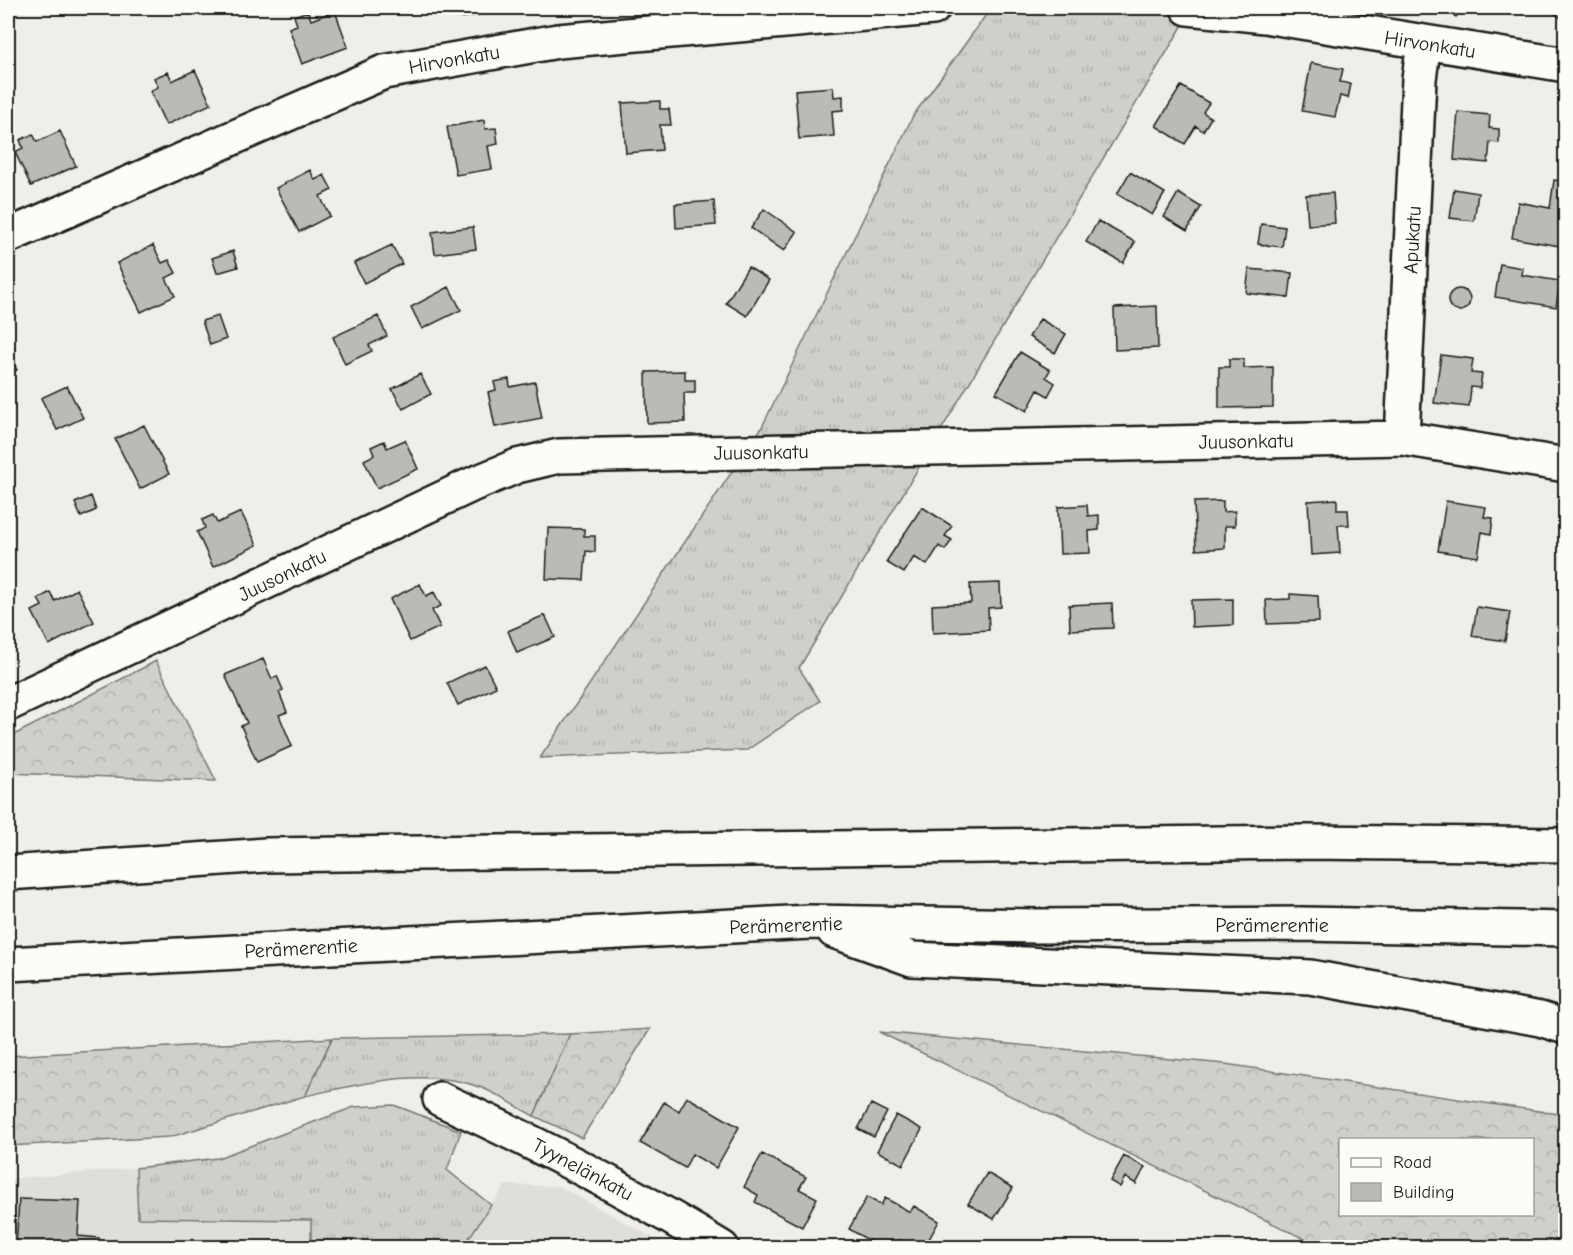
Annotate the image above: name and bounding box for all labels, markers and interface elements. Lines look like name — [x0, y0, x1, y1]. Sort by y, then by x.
street label: Hirvonkatu — [1383, 26, 1477, 63]
street label: Hirvonkatu — [407, 40, 501, 79]
street label: Apukatu — [1399, 205, 1426, 275]
street label: Juusonkatu — [1198, 429, 1294, 454]
street label: Juusonkatu — [713, 440, 809, 465]
street label: Juusonkatu — [234, 544, 330, 607]
street label: Perämerentie — [729, 912, 843, 939]
street label: Perämerentie — [1215, 914, 1329, 937]
street label: Perämerentie — [244, 934, 358, 963]
street label: Tyynelänkatu — [529, 1133, 637, 1206]
legend — [1339, 1138, 1534, 1216]
text: Road — [1393, 1152, 1432, 1173]
text: Building — [1393, 1182, 1455, 1203]

